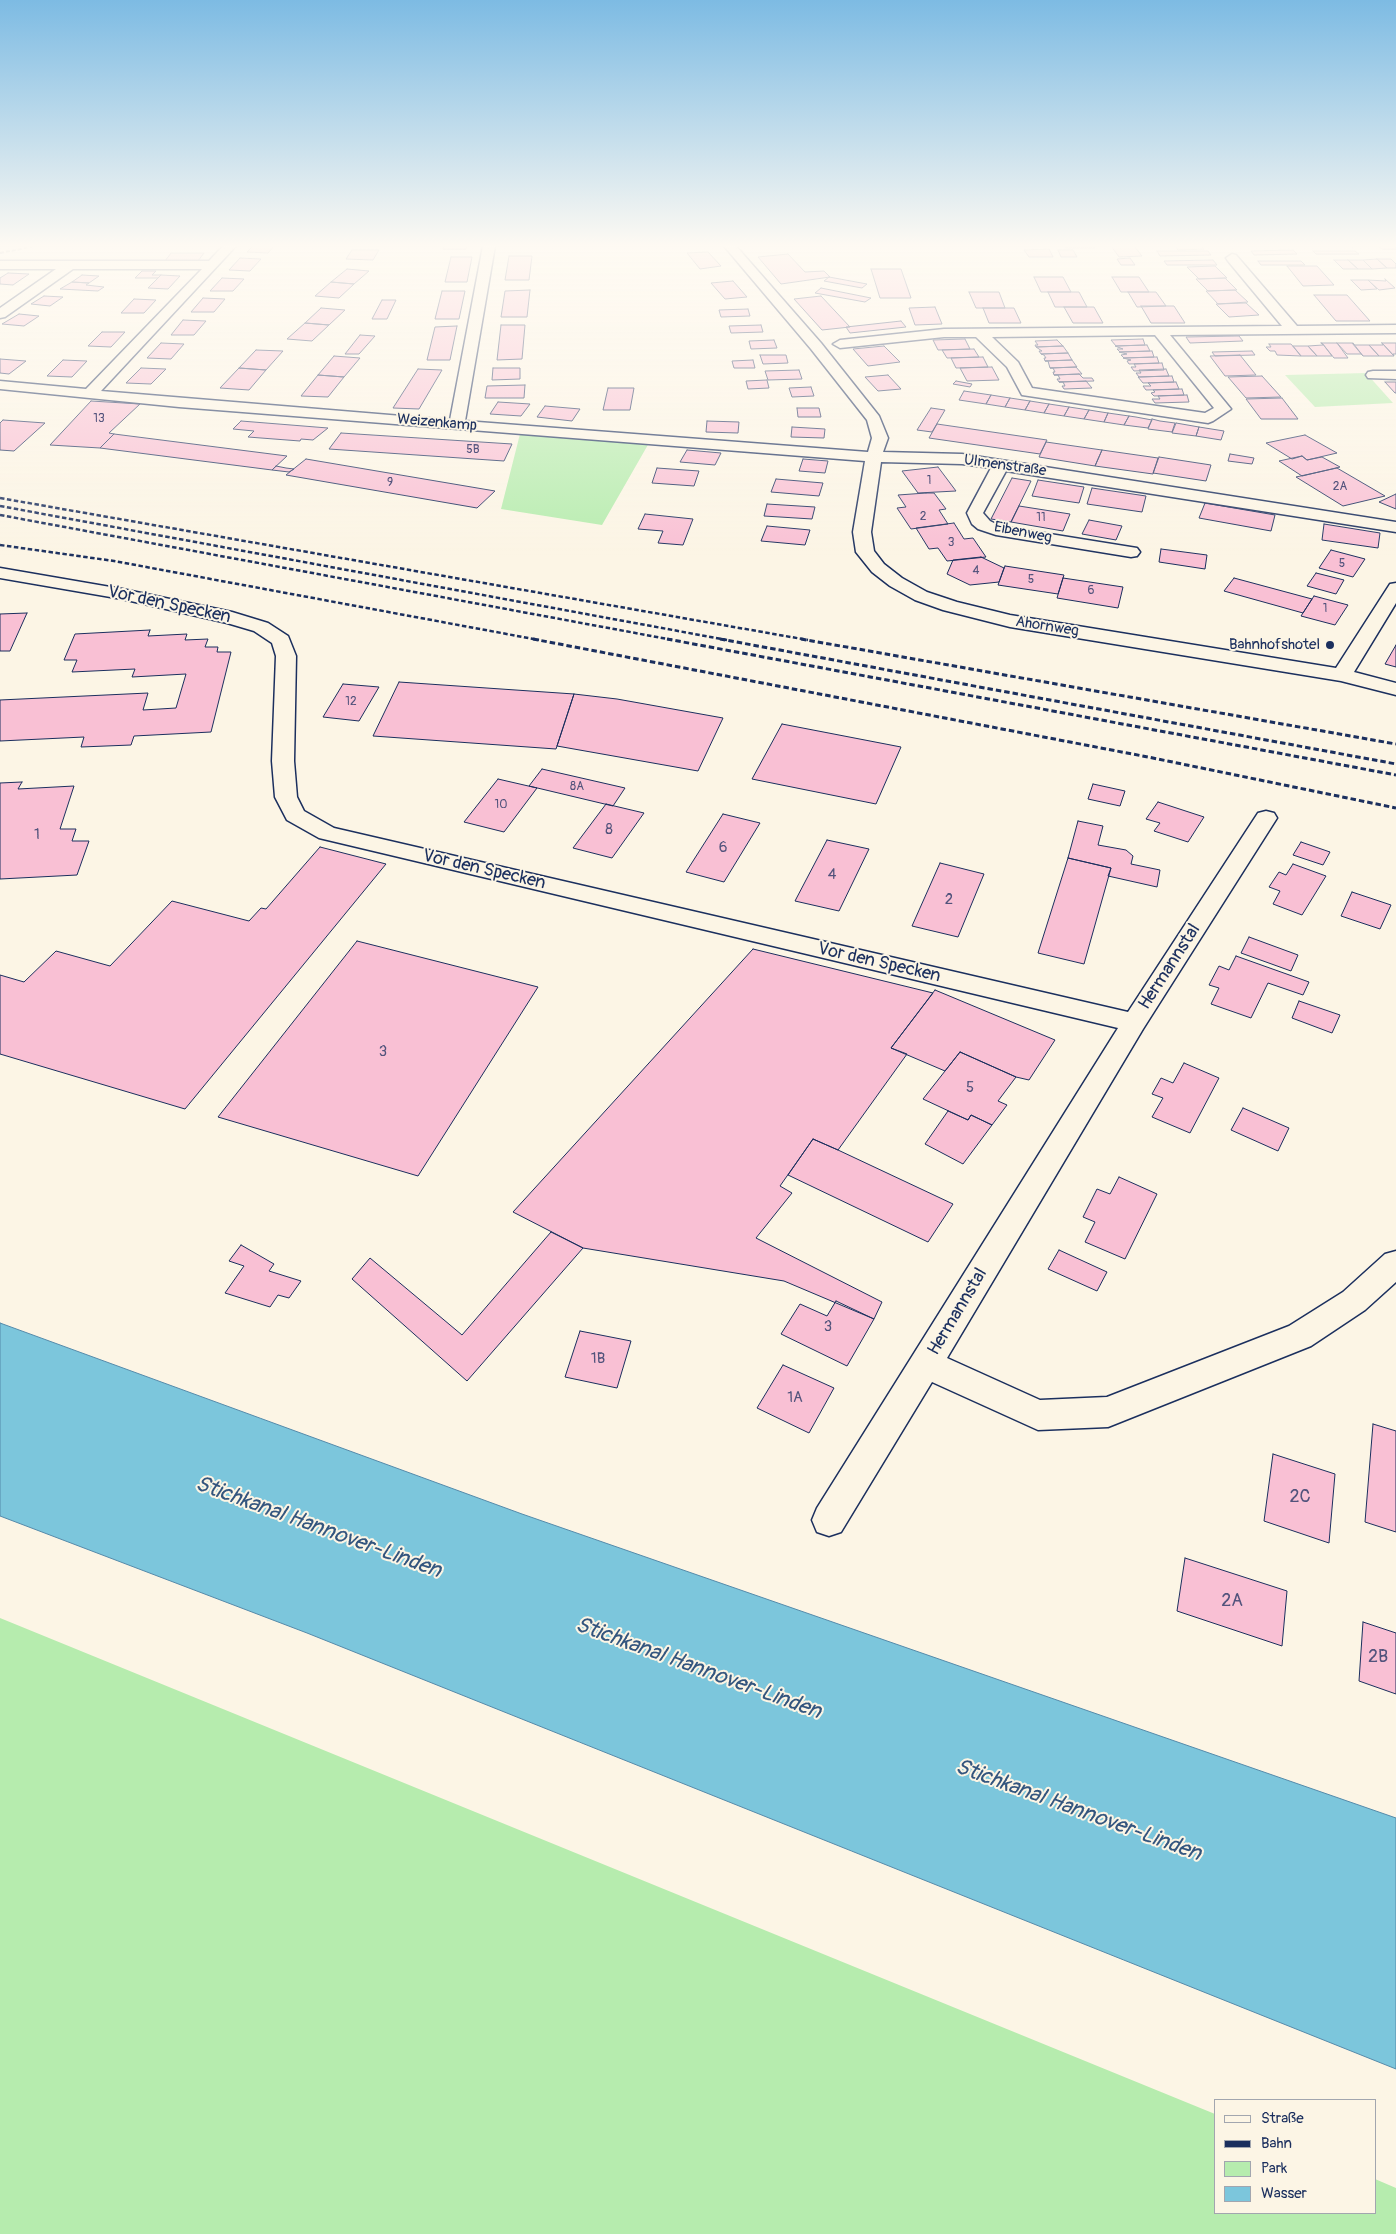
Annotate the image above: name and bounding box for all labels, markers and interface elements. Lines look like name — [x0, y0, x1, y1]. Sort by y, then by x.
street label: Weizenkamp — [396, 411, 478, 435]
house number: 13 — [93, 412, 105, 426]
house number: 5B — [466, 443, 480, 457]
street label: Ulmenstraße — [963, 451, 1047, 481]
house number: 1 — [927, 474, 931, 488]
house number: 9 — [387, 476, 393, 490]
house number: 2A — [1333, 480, 1347, 494]
house number: 2 — [920, 510, 926, 524]
house number: 11 — [1036, 511, 1046, 525]
street label: Eibenweg — [993, 519, 1053, 547]
house number: 3 — [948, 536, 954, 550]
house number: 5 — [1339, 557, 1345, 571]
house number: 4 — [973, 564, 979, 578]
house number: 5 — [1028, 573, 1034, 587]
street label: Vor den Specken — [105, 581, 233, 629]
house number: 6 — [1088, 584, 1094, 598]
house number: 1 — [1323, 602, 1327, 616]
street label: Ahornweg — [1014, 613, 1080, 641]
place label: Bahnhofshotel — [1229, 636, 1320, 654]
marker: Bahnhofshotel — [1324, 639, 1336, 651]
house number: 12 — [345, 695, 357, 709]
house number: 8A — [570, 780, 584, 794]
house number: 10 — [495, 798, 507, 812]
house number: 8 — [605, 821, 613, 839]
house number: 1 — [34, 826, 40, 844]
house number: 6 — [719, 839, 727, 857]
street label: Vor den Specken — [420, 845, 548, 895]
house number: 4 — [828, 866, 836, 884]
house number: 2 — [945, 891, 953, 909]
street label: Hermannstal — [1134, 920, 1206, 1014]
street label: Vor den Specken — [815, 938, 943, 988]
house number: 3 — [379, 1043, 387, 1061]
house number: 5 — [966, 1079, 974, 1097]
street label: Hermannstal — [924, 1265, 992, 1359]
house number: 3 — [824, 1318, 832, 1336]
house number: 1B — [591, 1350, 605, 1368]
house number: 1A — [787, 1389, 803, 1407]
water label: Stichkanal Hannover-Linden — [192, 1471, 444, 1585]
house number: 2C — [1289, 1486, 1311, 1508]
house number: 2A — [1221, 1590, 1243, 1612]
water label: Stichkanal Hannover-Linden — [572, 1612, 824, 1726]
house number: 2B — [1368, 1646, 1388, 1668]
water label: Stichkanal Hannover-Linden — [952, 1754, 1204, 1868]
legend — [1214, 2099, 1376, 2214]
text: Straße — [1261, 2109, 1304, 2128]
text: Bahn — [1261, 2134, 1292, 2153]
text: Park — [1261, 2159, 1287, 2178]
text: Wasser — [1261, 2184, 1307, 2203]

